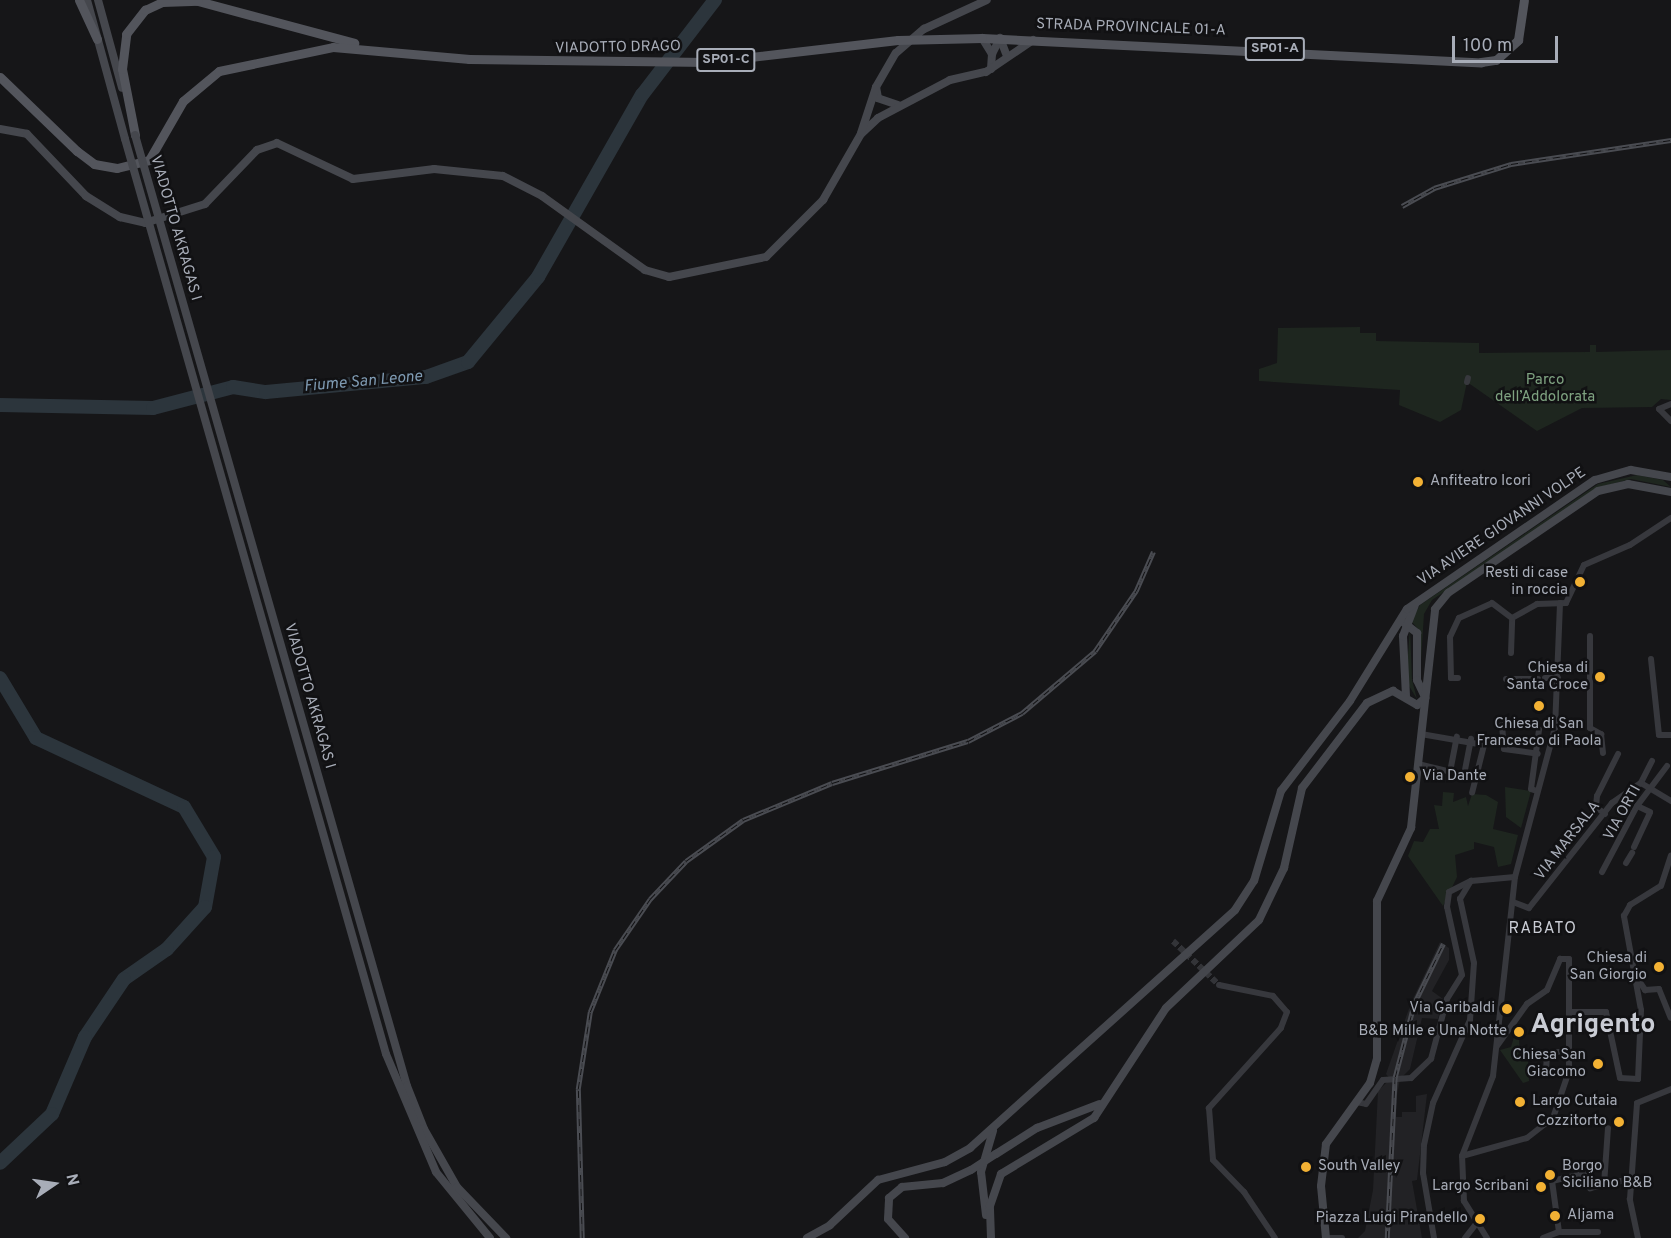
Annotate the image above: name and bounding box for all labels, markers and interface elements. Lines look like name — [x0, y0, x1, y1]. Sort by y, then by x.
street label: STRADA PROVINCIALE 01-A — [1036, 16, 1226, 40]
scale bar — [1455, 24, 1562, 62]
text: 100 m — [1463, 35, 1512, 58]
street label: VIADOTTO DRAGO — [555, 38, 681, 58]
road number: SP01-A — [1244, 38, 1306, 60]
road number: SP01-C — [696, 49, 756, 71]
street label: VIADOTTO AKRAGAS I — [146, 153, 204, 303]
water label: Fiume San Leone — [303, 367, 423, 397]
park label: Parco dell’Addolorata — [1495, 371, 1595, 406]
street label: VIA AVIERE GIOVANNI VOLPE — [1414, 463, 1590, 591]
place label: Anfiteatro Icori — [1430, 473, 1531, 491]
marker: Anfiteatro Icori — [1411, 475, 1425, 489]
place label: Resti di case in roccia — [1485, 564, 1568, 599]
marker: Resti di case in roccia — [1573, 575, 1587, 589]
street label: VIADOTTO AKRAGAS I — [280, 621, 338, 771]
place label: Chiesa di Santa Croce — [1506, 659, 1588, 694]
marker: Chiesa di Santa Croce — [1593, 670, 1607, 684]
marker: Chiesa di San Francesco di Paola — [1532, 699, 1546, 713]
place label: Chiesa di San Francesco di Paola — [1477, 715, 1601, 750]
place label: Via Dante — [1422, 768, 1487, 786]
marker: Via Dante — [1403, 770, 1417, 784]
street label: VIA ORTI — [1600, 782, 1646, 844]
street label: VIA MARSALA — [1531, 798, 1605, 884]
district label: RABATO — [1508, 919, 1578, 939]
place label: Chiesa di San Giorgio — [1569, 949, 1647, 984]
marker: Chiesa di San Giorgio — [1652, 960, 1666, 974]
place label: Via Garibaldi — [1409, 1000, 1495, 1018]
marker: Via Garibaldi — [1500, 1002, 1514, 1016]
district label: Agrigento — [1530, 1010, 1656, 1042]
place label: B&B Mille e Una Notte — [1359, 1023, 1507, 1041]
marker: B&B Mille e Una Notte — [1512, 1025, 1526, 1039]
place label: Chiesa San Giacomo — [1512, 1046, 1586, 1081]
marker: Chiesa San Giacomo — [1591, 1057, 1605, 1071]
place label: Largo Cutaia — [1532, 1093, 1617, 1111]
marker: Largo Cutaia — [1513, 1095, 1527, 1109]
place label: Cozzitorto — [1536, 1113, 1607, 1131]
marker: Cozzitorto — [1612, 1115, 1626, 1129]
north arrow — [24, 1154, 84, 1214]
place label: Borgo Siciliano B&B — [1562, 1157, 1652, 1192]
place label: South Valley — [1318, 1158, 1401, 1176]
marker: South Valley — [1299, 1160, 1313, 1174]
marker: Borgo Siciliano B&B — [1543, 1168, 1557, 1182]
text: N — [61, 1172, 83, 1188]
place label: Largo Scribani — [1432, 1178, 1529, 1196]
marker: Largo Scribani — [1534, 1180, 1548, 1194]
place label: Aljama — [1567, 1207, 1614, 1225]
marker: Aljama — [1548, 1209, 1562, 1223]
place label: Piazza Luigi Pirandello — [1316, 1210, 1468, 1228]
marker: Piazza Luigi Pirandello — [1473, 1212, 1487, 1226]

